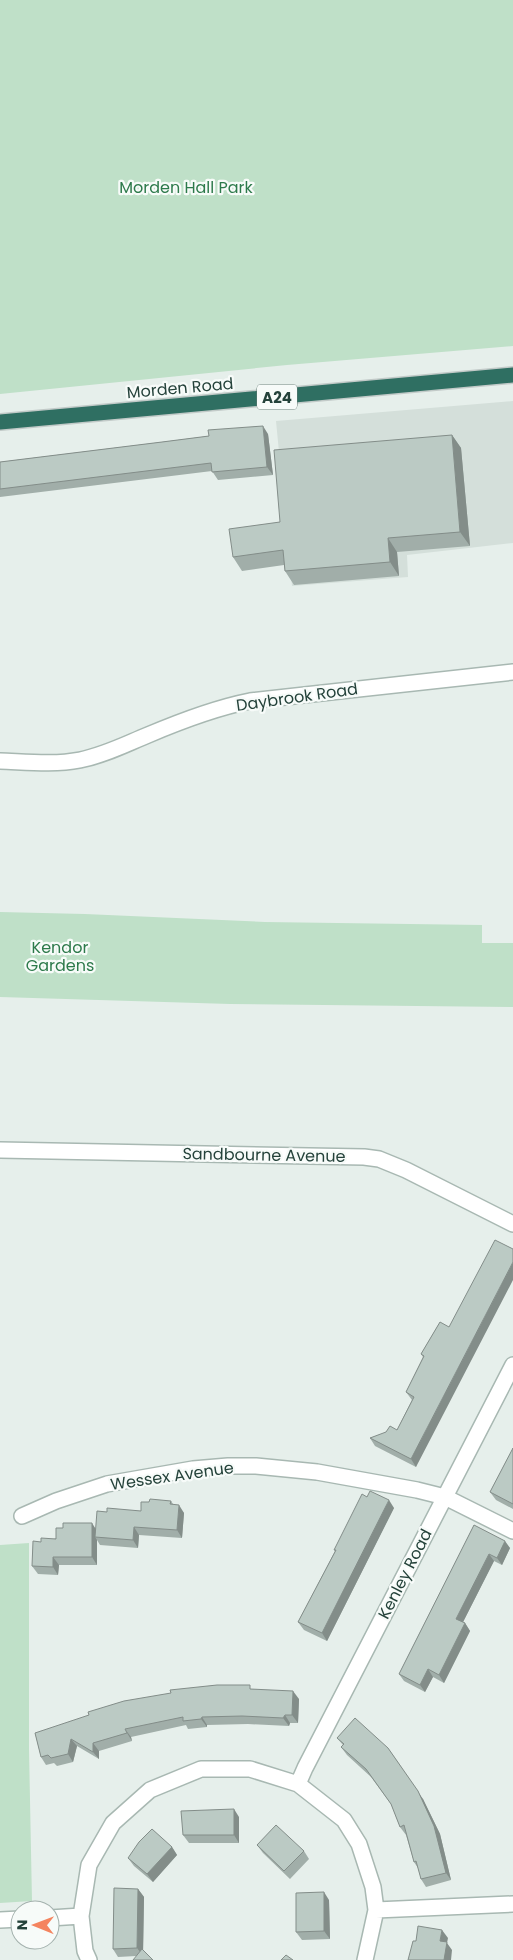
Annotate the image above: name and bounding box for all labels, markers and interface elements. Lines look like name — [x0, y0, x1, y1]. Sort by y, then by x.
park label: Morden Hall Park — [119, 176, 254, 199]
street label: Morden Road — [126, 372, 234, 404]
road number: A24 — [257, 384, 297, 410]
street label: Daybrook Road — [235, 677, 359, 717]
park label: Kendor Gardens — [26, 936, 94, 977]
street label: Sandbourne Avenue — [182, 1142, 346, 1168]
street label: Wessex Avenue — [109, 1456, 235, 1496]
street label: Kenley Road — [372, 1525, 438, 1623]
north arrow — [10, 1900, 60, 1950]
text: N — [12, 1919, 32, 1930]

